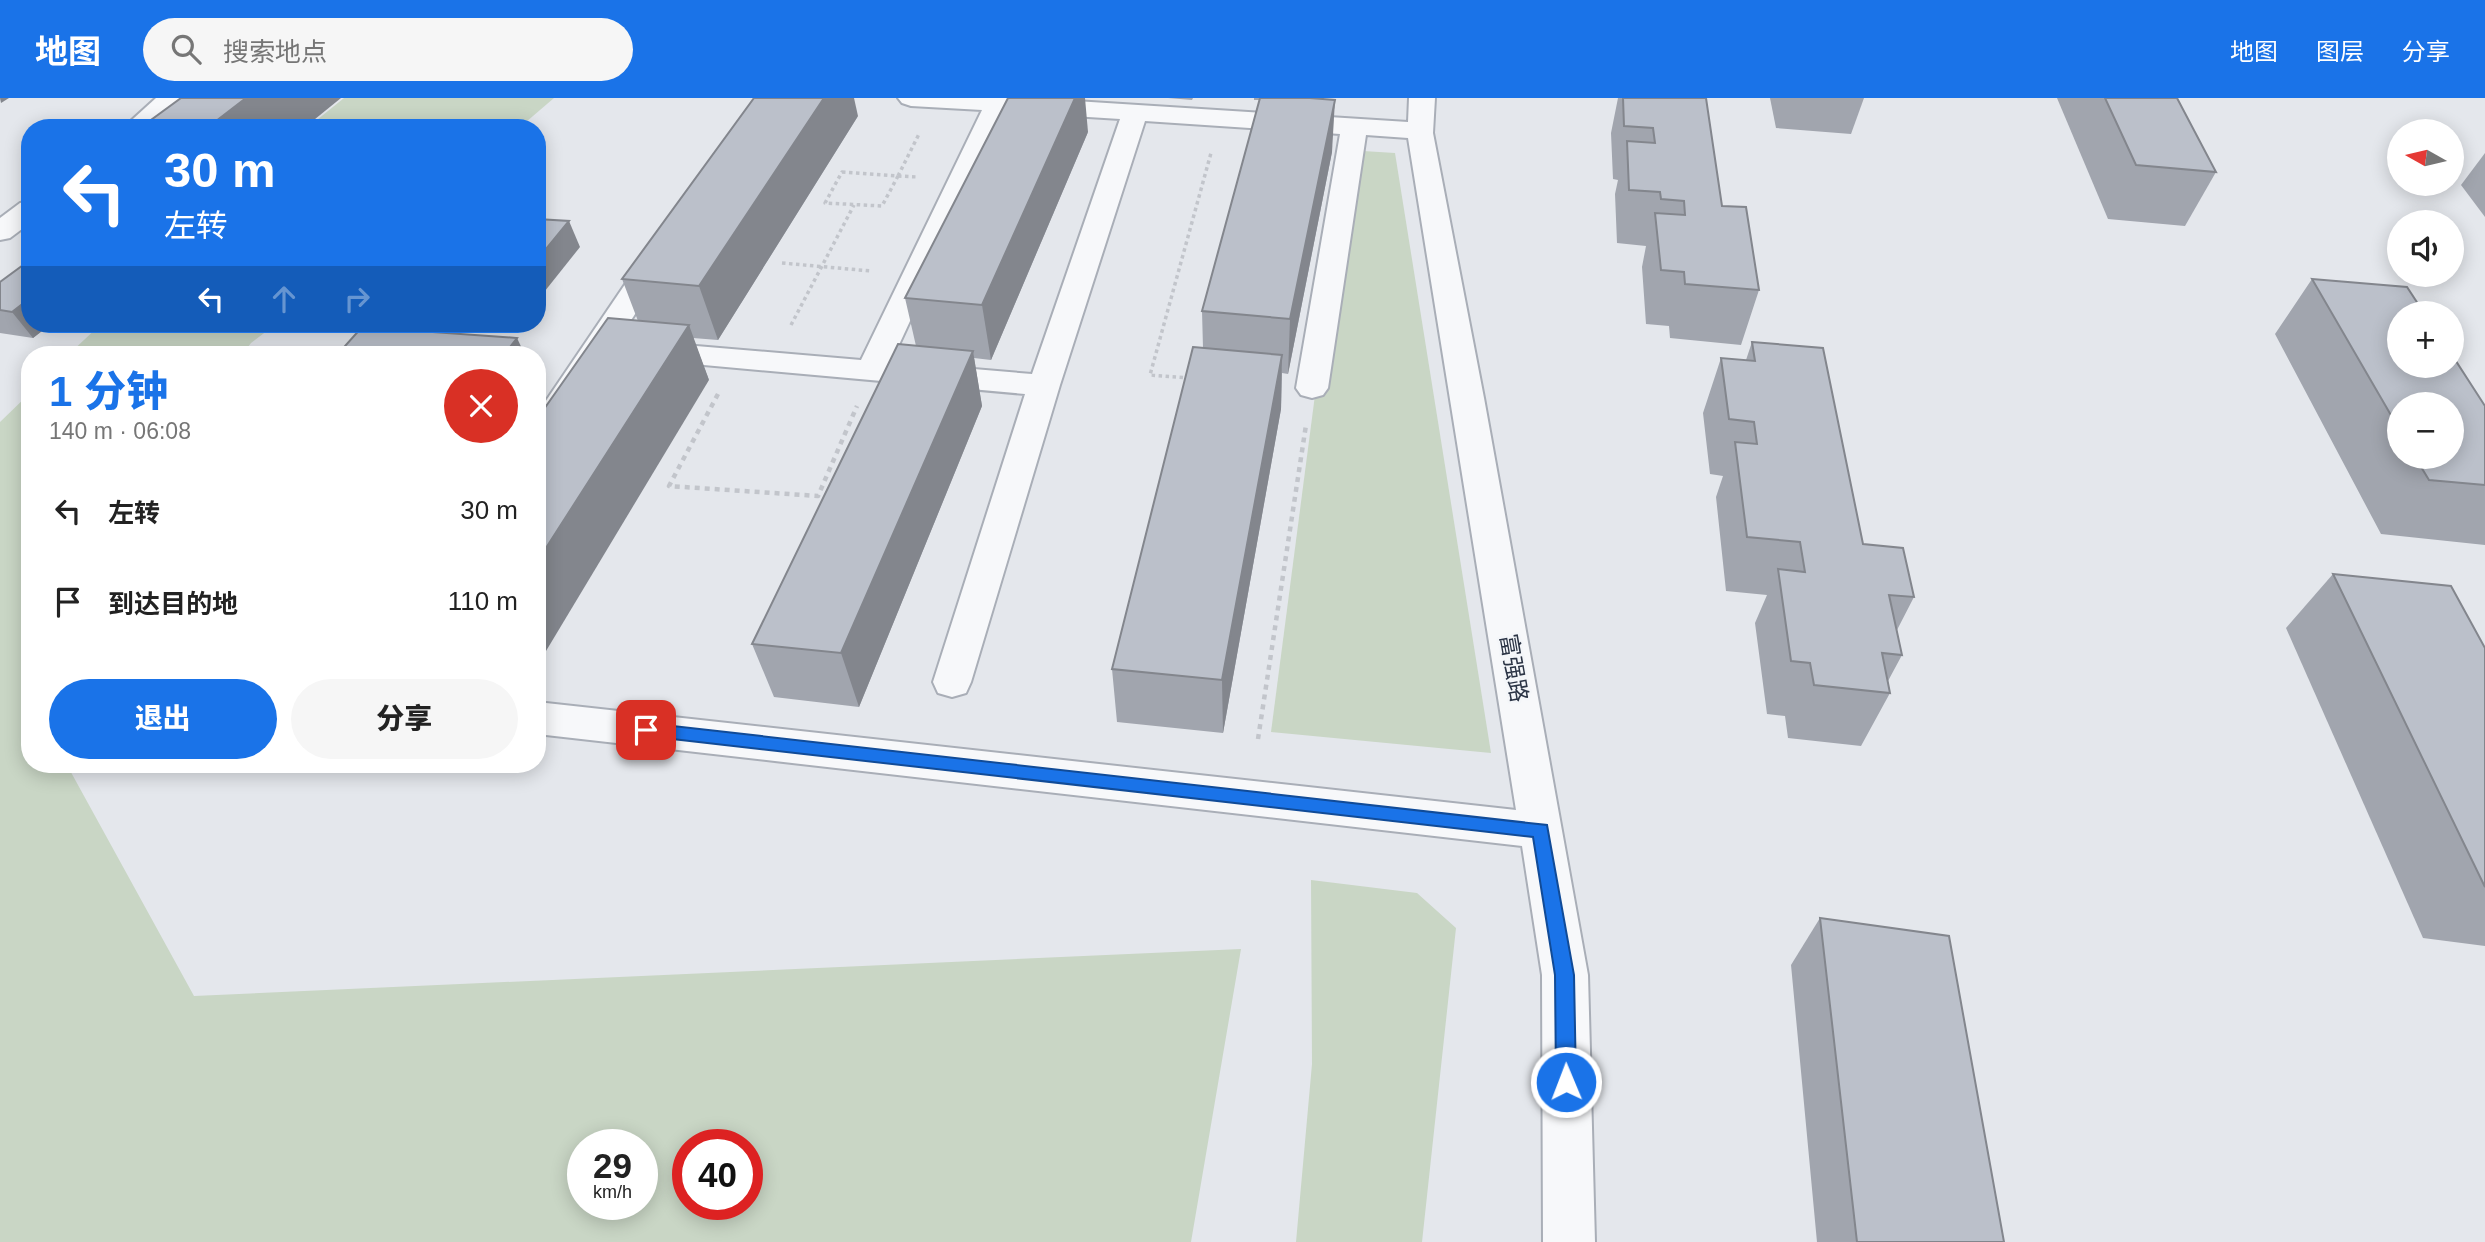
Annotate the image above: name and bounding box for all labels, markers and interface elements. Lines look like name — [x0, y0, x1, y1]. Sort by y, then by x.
search box — [143, 18, 633, 81]
icon: search — [167, 30, 205, 68]
text: 地图 — [35, 33, 101, 70]
text: 搜索地点 — [223, 37, 327, 67]
text: 地图 — [2230, 38, 2278, 65]
text: 图层 — [2316, 38, 2364, 65]
text: 分享 — [2402, 38, 2450, 65]
north arrow — [2387, 119, 2464, 196]
map controls — [2387, 119, 2464, 469]
text: 30 m — [164, 143, 276, 197]
icon: left — [49, 147, 140, 238]
text: 左转 — [164, 208, 228, 244]
button: sound — [2387, 210, 2464, 287]
icon: left — [192, 280, 230, 318]
icon: ahead — [265, 280, 303, 318]
icon: right — [338, 280, 376, 318]
button: + — [2387, 301, 2464, 378]
text: 1 分钟 — [49, 368, 168, 415]
button: close — [444, 369, 518, 443]
button: − — [2387, 392, 2464, 469]
text: 140 m · 06:08 — [49, 418, 191, 444]
icon: left — [49, 492, 87, 530]
text: 30 m — [460, 495, 518, 525]
text: 左转 — [108, 498, 160, 528]
icon: arrive — [49, 583, 87, 621]
text: 110 m — [448, 586, 518, 616]
text: 到达目的地 — [108, 589, 238, 619]
street label: 富强路 — [1495, 632, 1533, 704]
button: 退出 — [49, 679, 277, 759]
button: 分享 — [291, 679, 518, 759]
pin — [616, 700, 676, 760]
icon: arrive — [627, 711, 665, 749]
position arrow — [1529, 1045, 1603, 1119]
speed limit sign: 40 — [672, 1129, 763, 1220]
text: 29 — [593, 1146, 632, 1185]
text: km/h — [593, 1182, 632, 1202]

